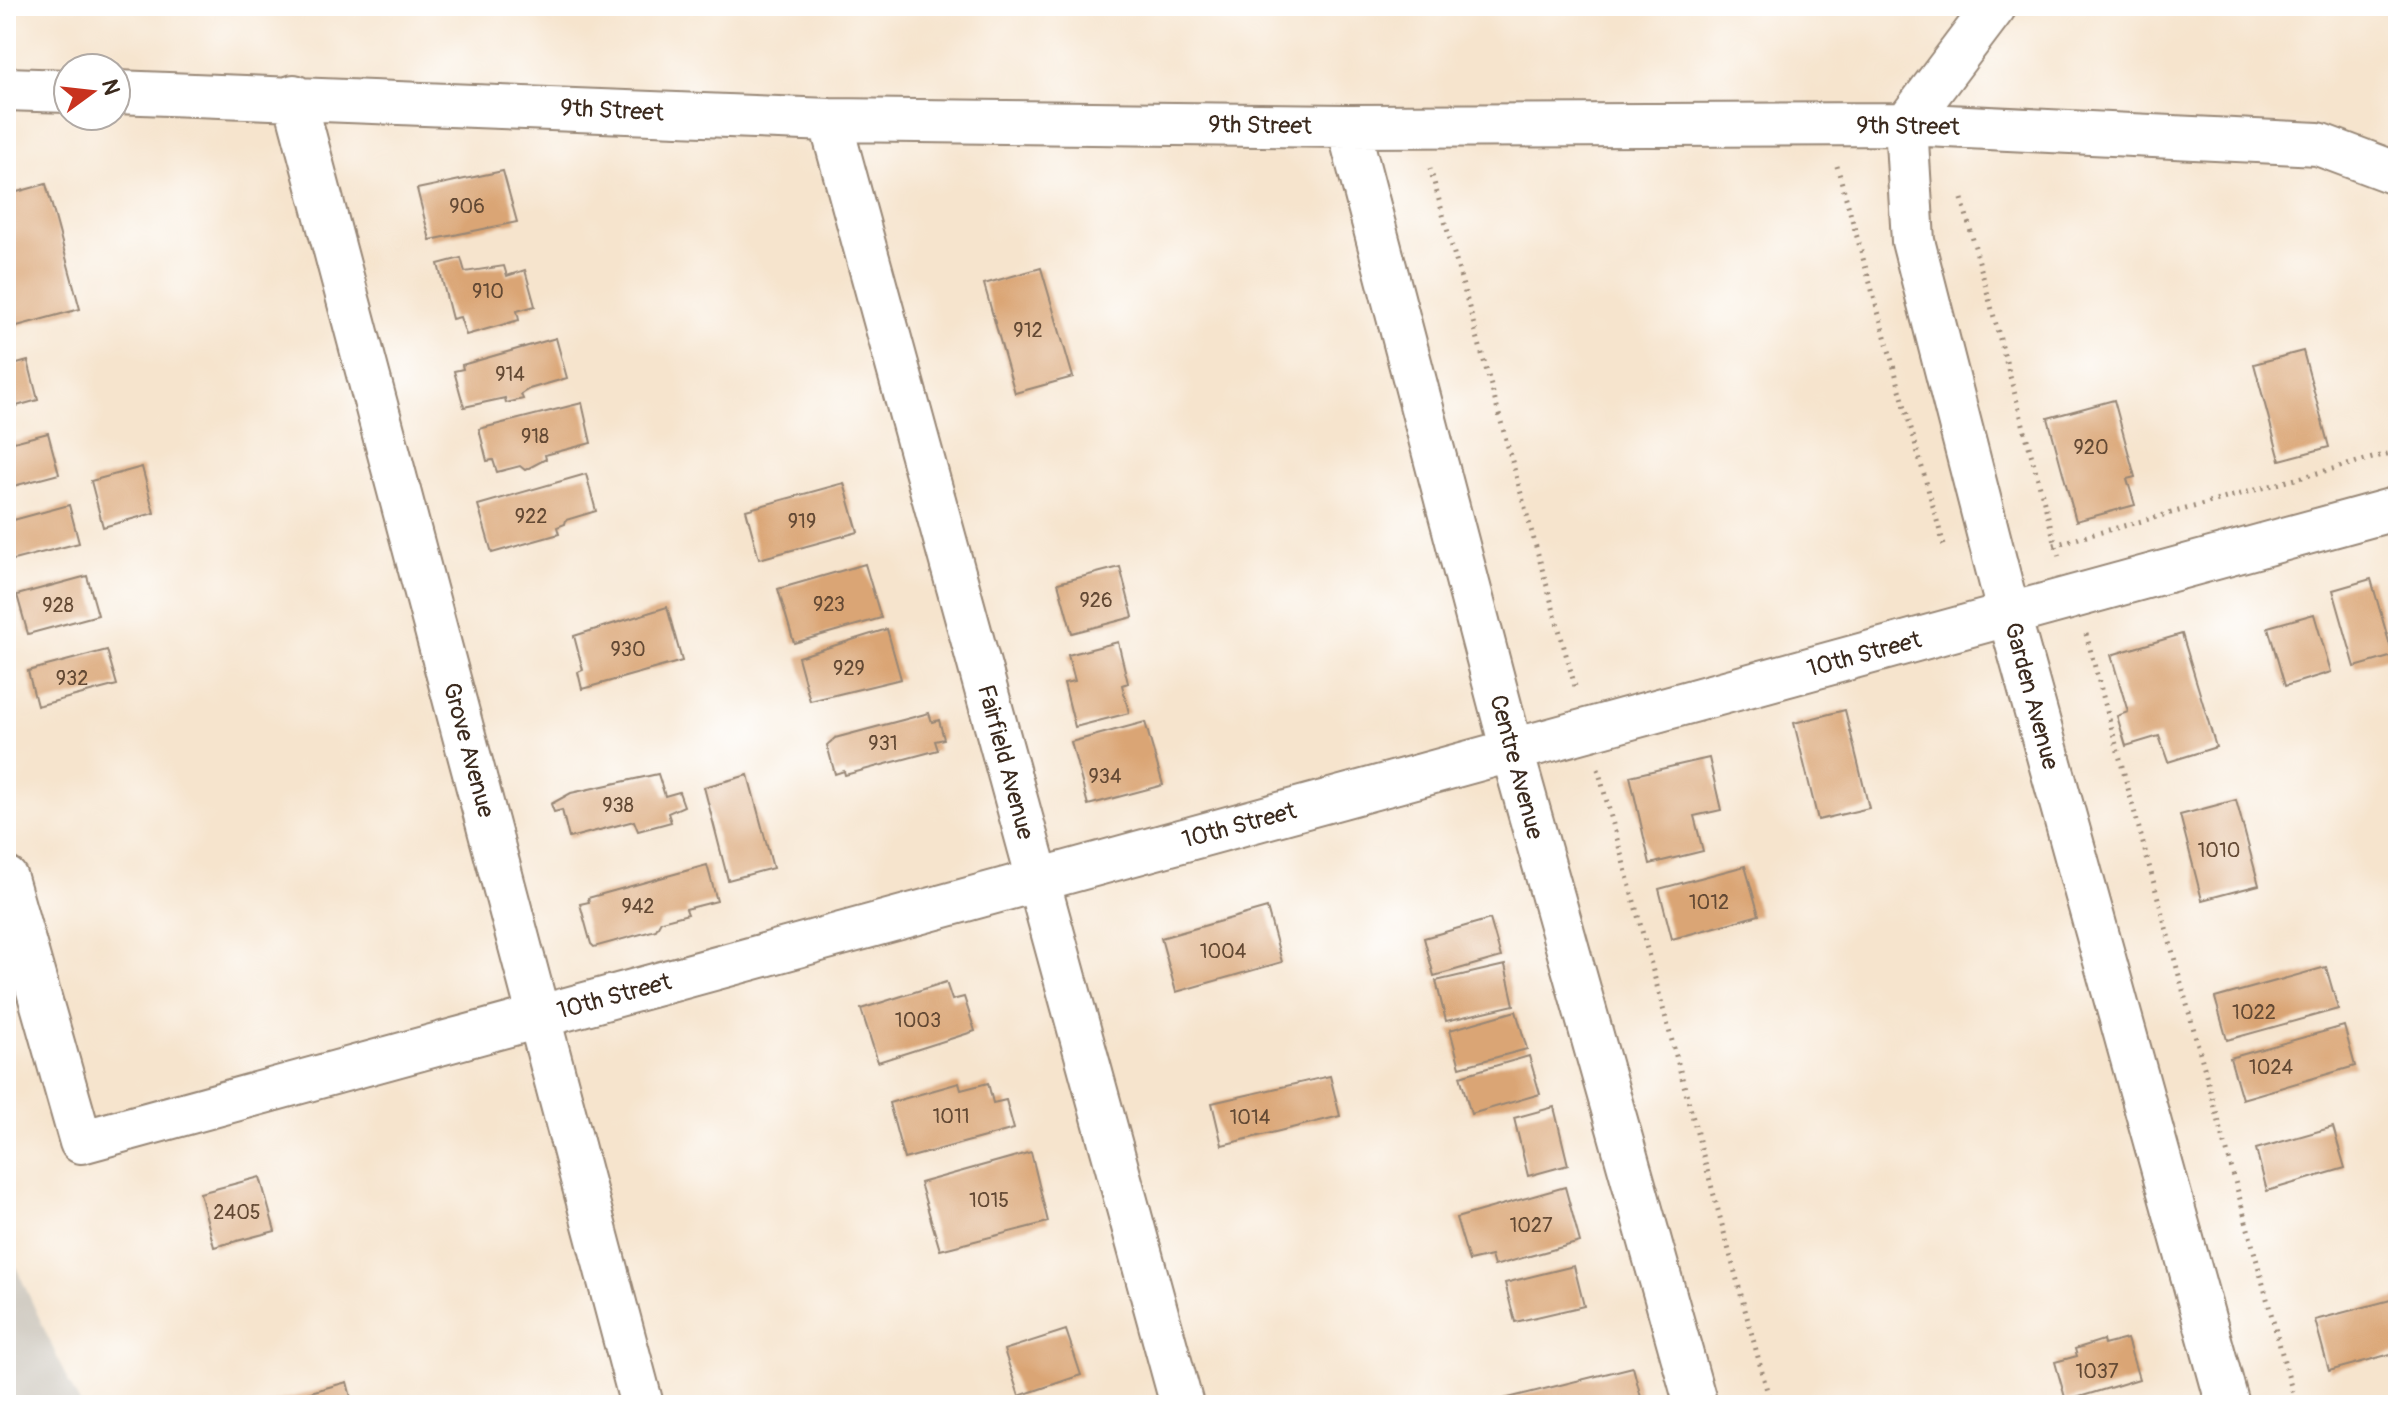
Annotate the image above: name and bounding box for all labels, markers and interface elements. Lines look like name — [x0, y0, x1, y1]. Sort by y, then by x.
north arrow — [52, 52, 132, 132]
text: N — [95, 76, 126, 98]
street label: 9th Street — [559, 93, 665, 128]
street label: 9th Street — [1208, 110, 1312, 141]
street label: 9th Street — [1856, 111, 1960, 142]
house number: 906 — [449, 194, 485, 219]
house number: 910 — [472, 279, 504, 304]
house number: 912 — [1013, 318, 1043, 343]
house number: 914 — [495, 362, 525, 387]
house number: 918 — [521, 424, 549, 449]
house number: 920 — [2073, 435, 2109, 460]
house number: 922 — [515, 504, 547, 529]
house number: 919 — [788, 509, 816, 534]
house number: 926 — [1079, 588, 1113, 613]
house number: 923 — [813, 592, 845, 617]
house number: 928 — [42, 593, 74, 618]
street label: Garden Avenue — [1998, 619, 2065, 773]
street label: 10th Street — [1804, 625, 1925, 684]
house number: 930 — [610, 637, 646, 662]
house number: 929 — [833, 656, 865, 681]
house number: 932 — [56, 666, 88, 691]
street label: Grove Avenue — [437, 679, 500, 821]
street label: Fairfield Avenue — [971, 681, 1040, 843]
street label: Centre Avenue — [1483, 692, 1550, 843]
house number: 931 — [868, 731, 898, 756]
house number: 934 — [1088, 764, 1122, 789]
house number: 938 — [602, 793, 634, 818]
street label: 10th Street — [1179, 796, 1300, 855]
house number: 1010 — [2198, 838, 2240, 863]
house number: 1012 — [1689, 890, 1729, 915]
house number: 942 — [621, 894, 655, 919]
house number: 1004 — [1200, 939, 1247, 964]
street label: 10th Street — [554, 967, 675, 1026]
house number: 1022 — [2232, 1000, 2276, 1025]
house number: 1003 — [895, 1008, 941, 1033]
house number: 1024 — [2249, 1055, 2294, 1080]
house number: 1011 — [932, 1104, 970, 1129]
house number: 1014 — [1230, 1105, 1271, 1130]
house number: 1015 — [969, 1188, 1009, 1213]
house number: 2405 — [213, 1200, 261, 1225]
house number: 1027 — [1509, 1213, 1553, 1238]
house number: 1037 — [2075, 1359, 2119, 1384]

